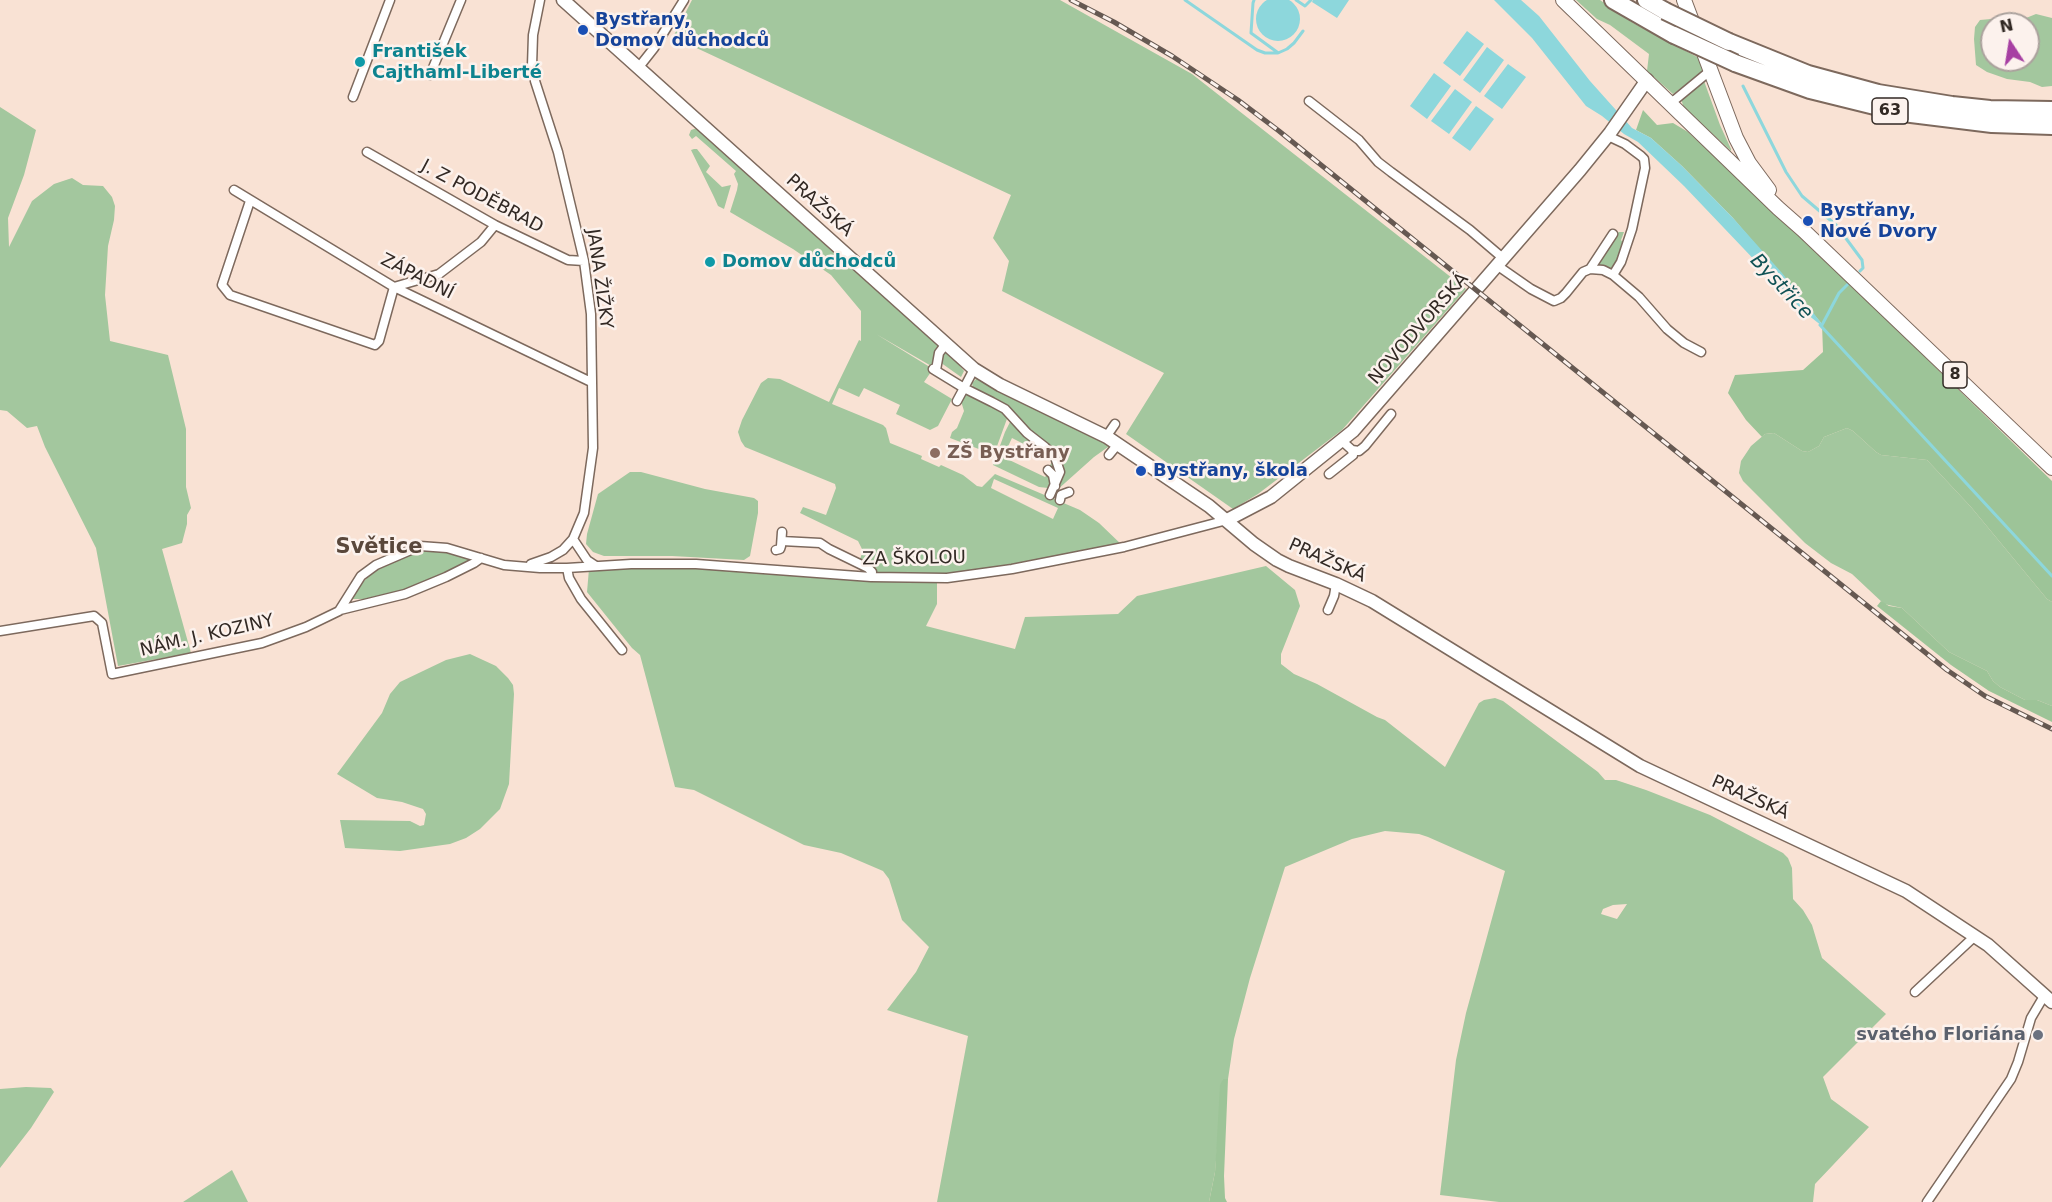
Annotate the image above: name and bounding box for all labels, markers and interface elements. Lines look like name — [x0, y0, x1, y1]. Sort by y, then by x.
place label: Bystřany, Domov důchodců — [595, 9, 769, 52]
north arrow — [1980, 12, 2040, 72]
text: N — [1998, 15, 2015, 37]
marker: Bystřany, Domov důchodců — [576, 23, 590, 37]
place label: František Cajthaml-Liberté — [372, 41, 542, 84]
marker: František Cajthaml-Liberté — [353, 55, 367, 69]
road number: 63 — [1872, 98, 1908, 124]
street label: J. Z PODĚBRAD — [417, 156, 547, 238]
street label: PRAŽSKÁ — [781, 170, 857, 242]
place label: Bystřany, Nové Dvory — [1820, 200, 1937, 242]
marker: Bystřany, Nové Dvory — [1801, 214, 1815, 228]
street label: JANA ŽIŽKY — [581, 228, 617, 330]
street label: ZÁPADNÍ — [377, 249, 457, 305]
water label: Bystřice — [1745, 249, 1817, 325]
place label: Domov důchodců — [722, 251, 896, 273]
marker: Domov důchodců — [703, 255, 717, 269]
street label: NOVODVORSKÁ — [1365, 269, 1473, 389]
road number: 8 — [1943, 362, 1967, 388]
place label: ZŠ Bystřany — [947, 442, 1070, 464]
marker: ZŠ Bystřany — [928, 446, 942, 460]
place label: Bystřany, škola — [1153, 460, 1308, 482]
marker: Bystřany, škola — [1134, 464, 1148, 478]
street label: PRAŽSKÁ — [1285, 534, 1369, 588]
district label: Světice — [336, 535, 422, 561]
street label: ZA ŠKOLOU — [862, 547, 966, 571]
street label: NÁM. J. KOZINY — [138, 610, 276, 662]
street label: PRAŽSKÁ — [1708, 771, 1792, 825]
place label: svatého Floriána — [1856, 1024, 2026, 1046]
marker: svatého Floriána — [2031, 1028, 2045, 1042]

